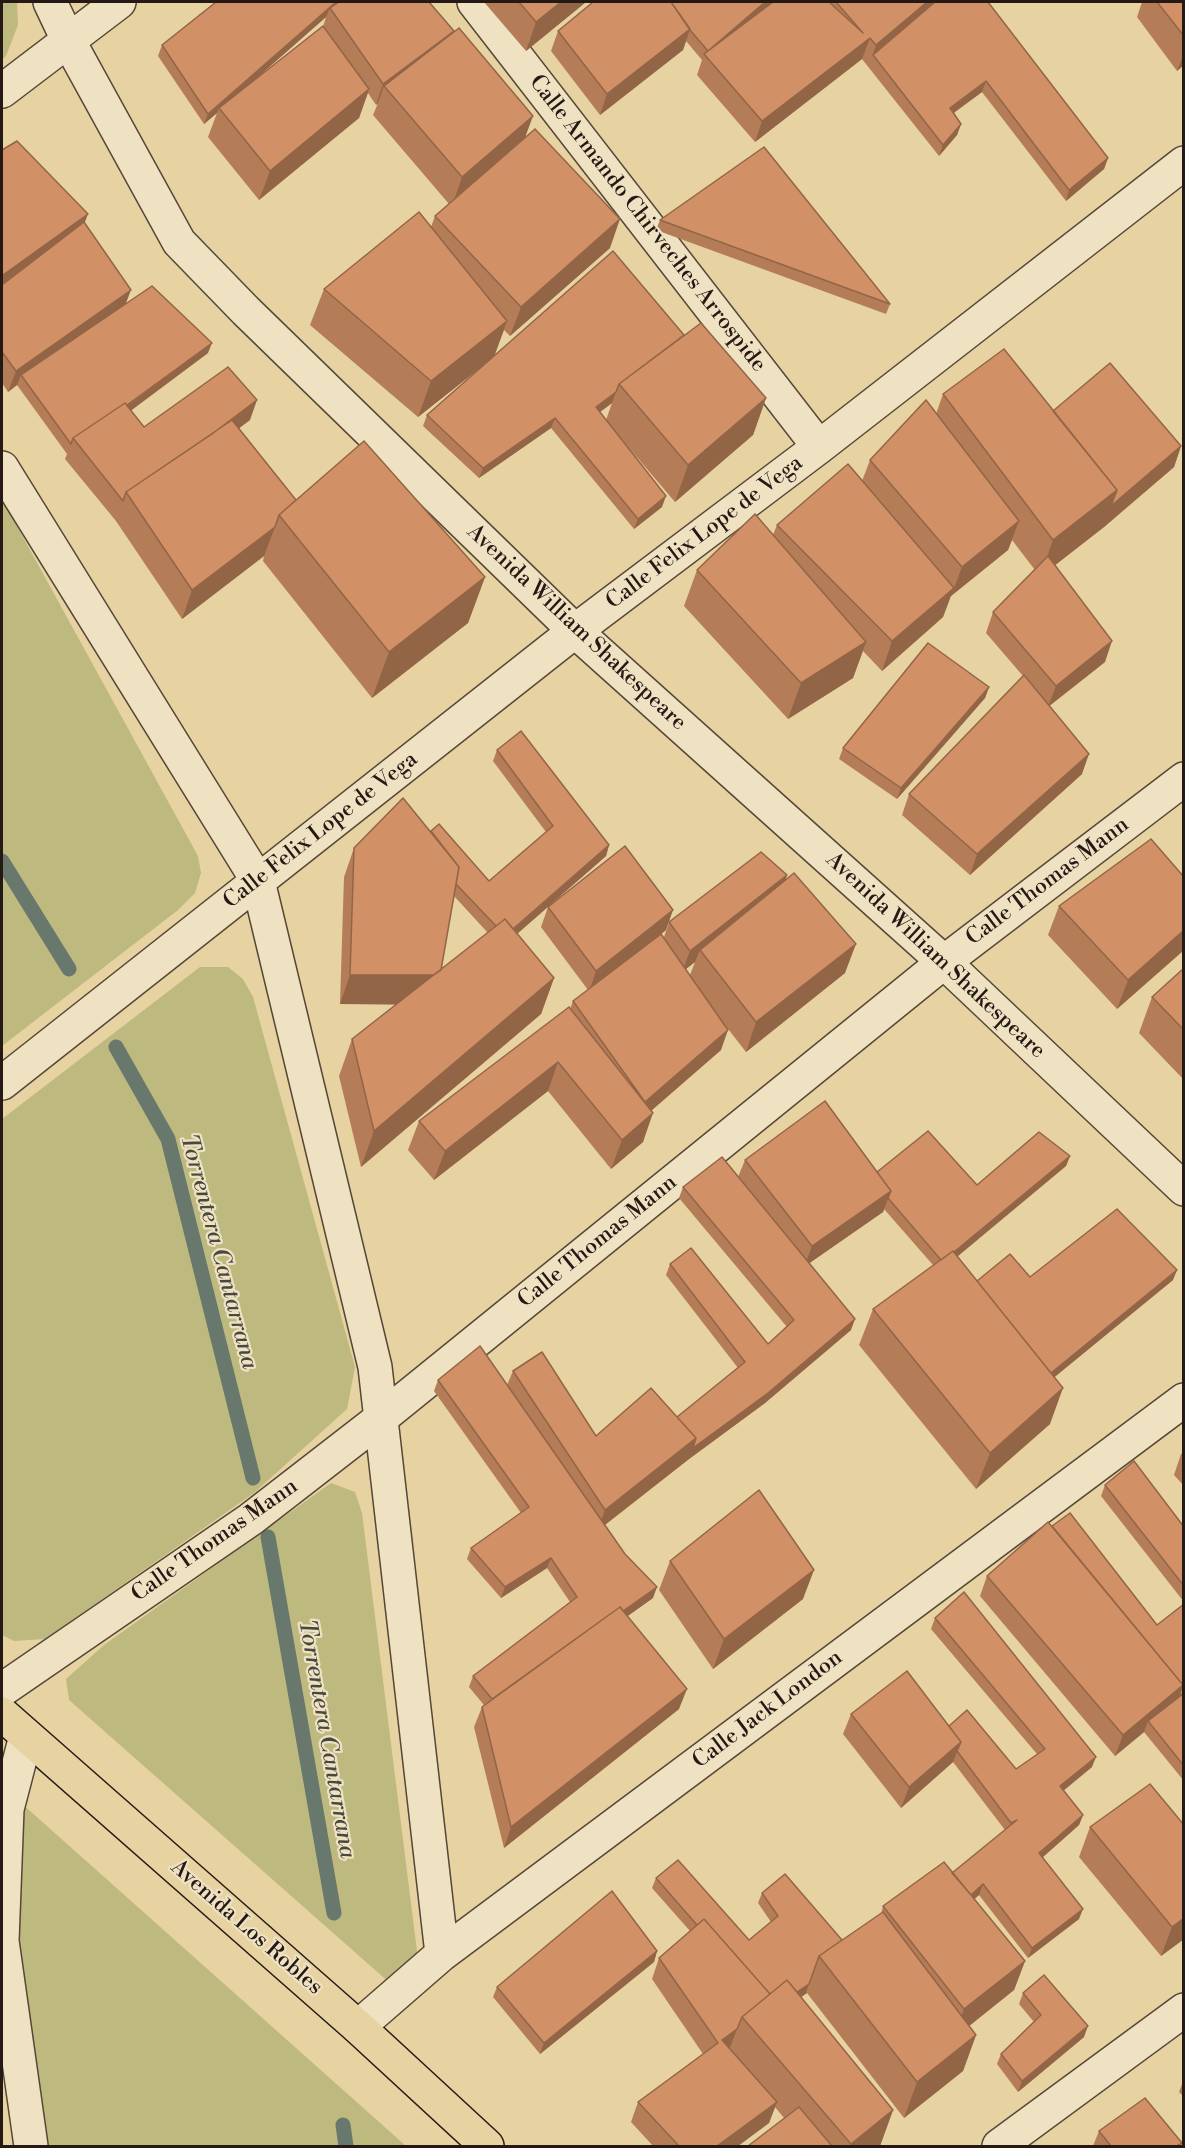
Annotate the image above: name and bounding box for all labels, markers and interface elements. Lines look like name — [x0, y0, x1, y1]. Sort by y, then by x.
street label: Calle Armando Chirveches Arrospide — [523, 70, 771, 378]
street label: Calle Felix Lope de Vega — [601, 450, 809, 616]
street label: Avenida William Shakespeare — [461, 519, 691, 737]
street label: Calle Felix Lope de Vega — [219, 747, 423, 915]
street label: Calle Thomas Mann — [961, 812, 1135, 952]
street label: Avenida William Shakespeare — [820, 847, 1050, 1065]
water label: Torrentera Cantarrana — [173, 1131, 263, 1373]
street label: Calle Thomas Mann — [513, 1170, 683, 1314]
street label: Calle Thomas Mann — [127, 1474, 303, 1608]
water label: Torrentera Cantarrana — [291, 1617, 361, 1861]
street label: Calle Jack London — [688, 1645, 848, 1775]
street label: Avenida Los Robles — [165, 1855, 327, 2001]

